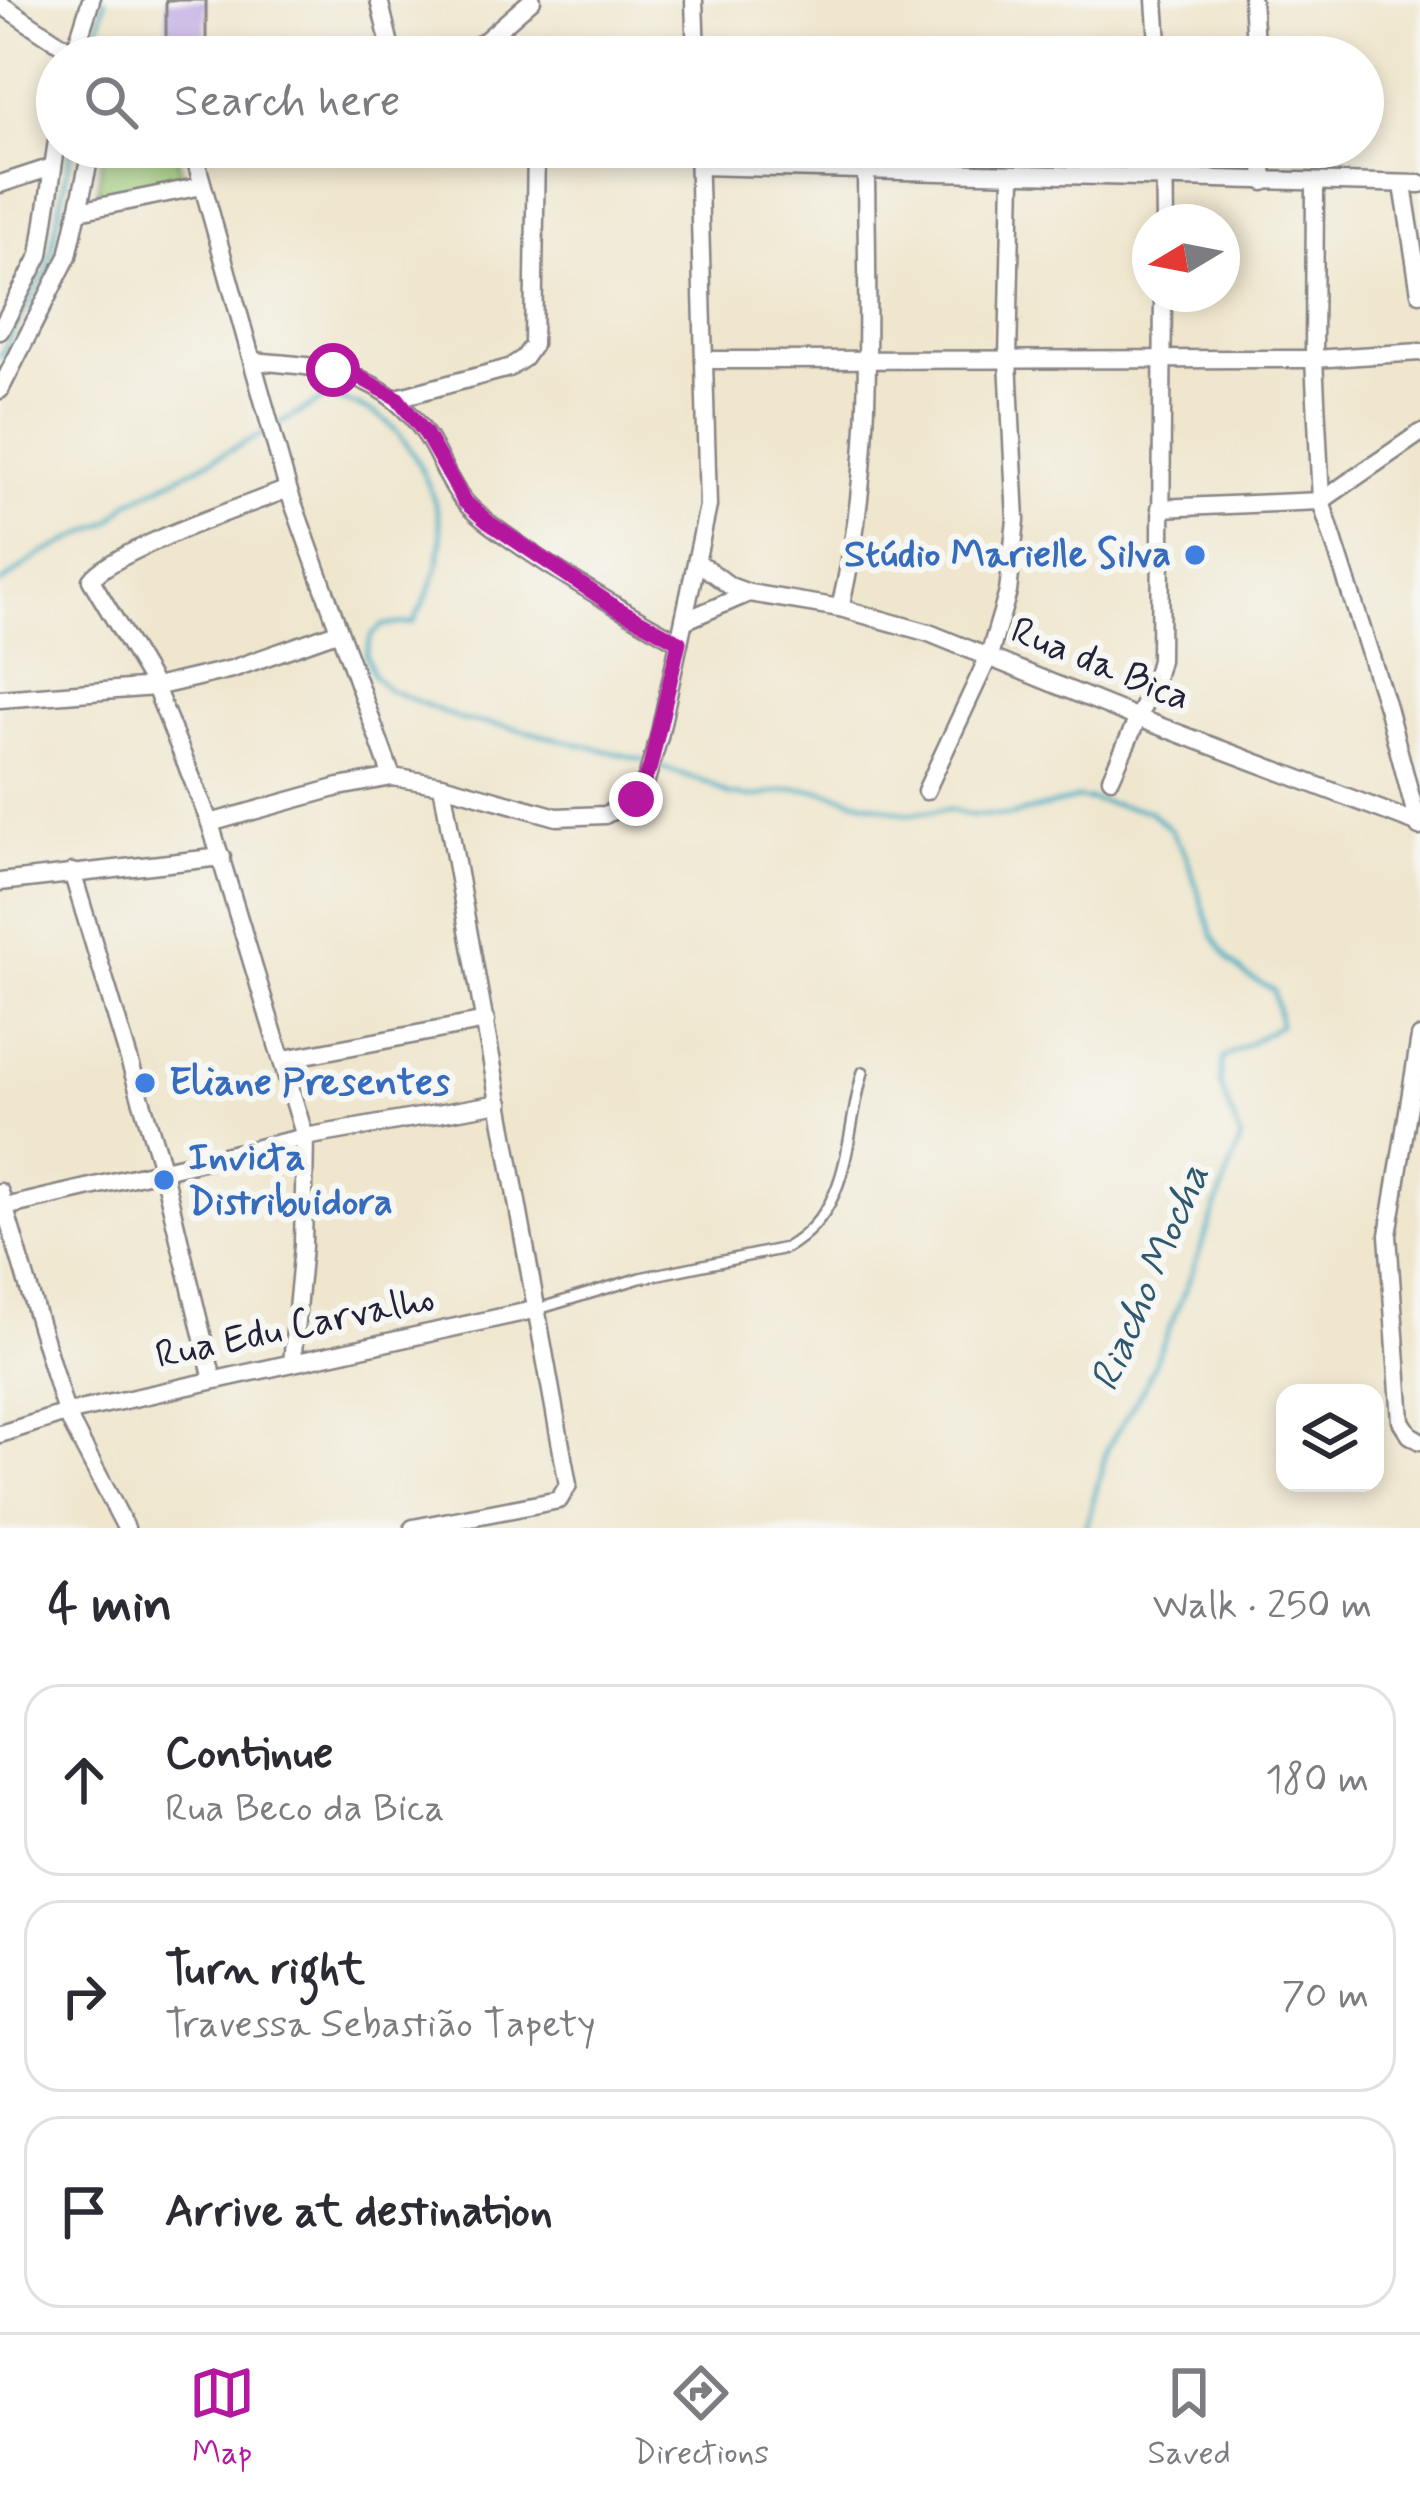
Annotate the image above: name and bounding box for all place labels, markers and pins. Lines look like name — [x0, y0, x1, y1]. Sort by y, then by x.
place label: Stúdio Marielle Silva — [844, 530, 1171, 581]
marker: Stúdio Marielle Silva — [1182, 542, 1208, 568]
place label: Eliane Presentes — [169, 1058, 451, 1109]
marker: Eliane Presentes — [132, 1070, 158, 1096]
place label: Invicta Distribuidora — [188, 1133, 393, 1229]
marker: Invicta Distribuidora — [151, 1167, 177, 1193]

